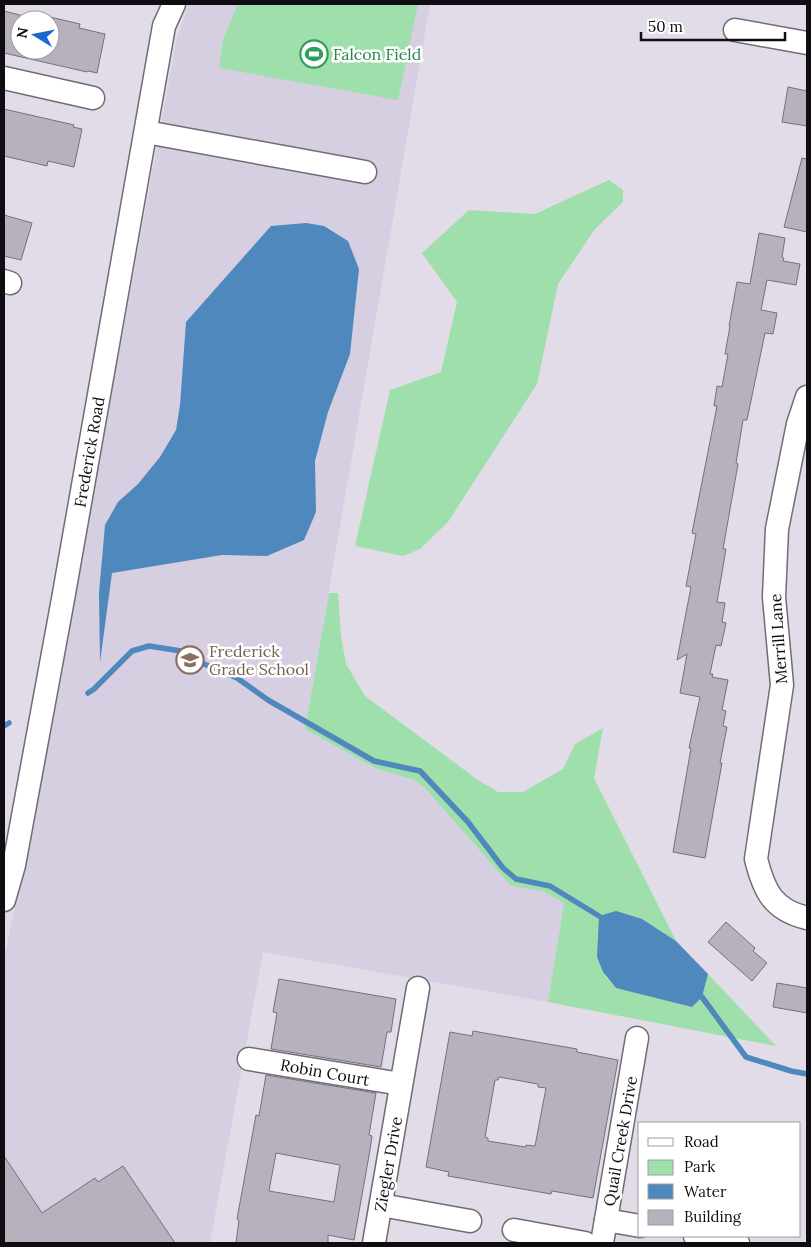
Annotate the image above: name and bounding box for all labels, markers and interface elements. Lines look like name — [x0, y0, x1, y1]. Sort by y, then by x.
north arrow — [10, 10, 60, 60]
scale bar — [641, 10, 785, 42]
text: 50 m — [648, 17, 683, 36]
text: N — [12, 26, 32, 40]
sports icon: Falcon Field — [299, 39, 329, 69]
place label: Falcon Field — [333, 44, 422, 64]
street label: Frederick Road — [69, 395, 109, 509]
street label: Merrill Lane — [765, 593, 791, 685]
place label: Frederick Grade School — [209, 641, 309, 679]
school or university icon: Frederick Grade School — [175, 645, 205, 675]
street label: Robin Court — [279, 1054, 372, 1090]
street label: Quail Creek Drive — [599, 1074, 641, 1208]
street label: Ziegler Drive — [370, 1115, 406, 1213]
legend — [638, 1122, 801, 1237]
text: Road — [684, 1132, 719, 1151]
text: Park — [684, 1157, 715, 1176]
text: Water — [684, 1182, 727, 1201]
text: Building — [684, 1207, 742, 1226]

